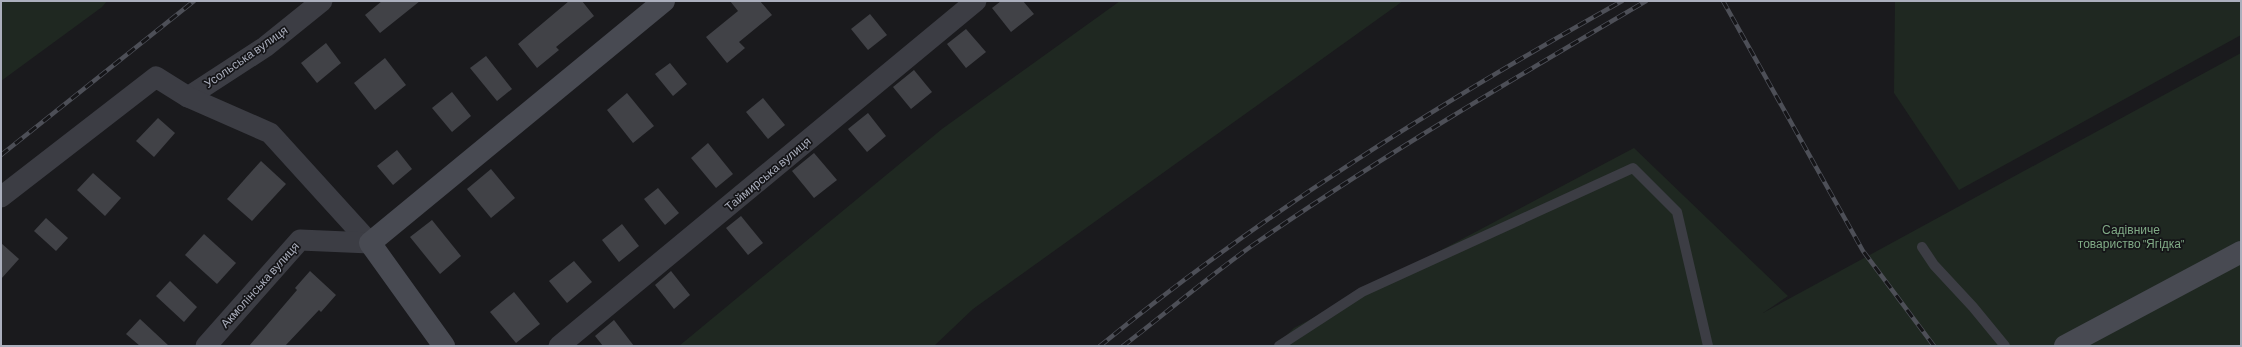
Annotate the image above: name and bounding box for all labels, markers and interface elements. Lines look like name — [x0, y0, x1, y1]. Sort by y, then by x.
street label: Усольська вулиця — [201, 22, 290, 91]
street label: Таймирська вулиця — [722, 133, 814, 214]
park label: Садівниче товариство "Ягідка" — [2078, 222, 2184, 251]
street label: Акмолiнська вулиця — [217, 239, 302, 331]

